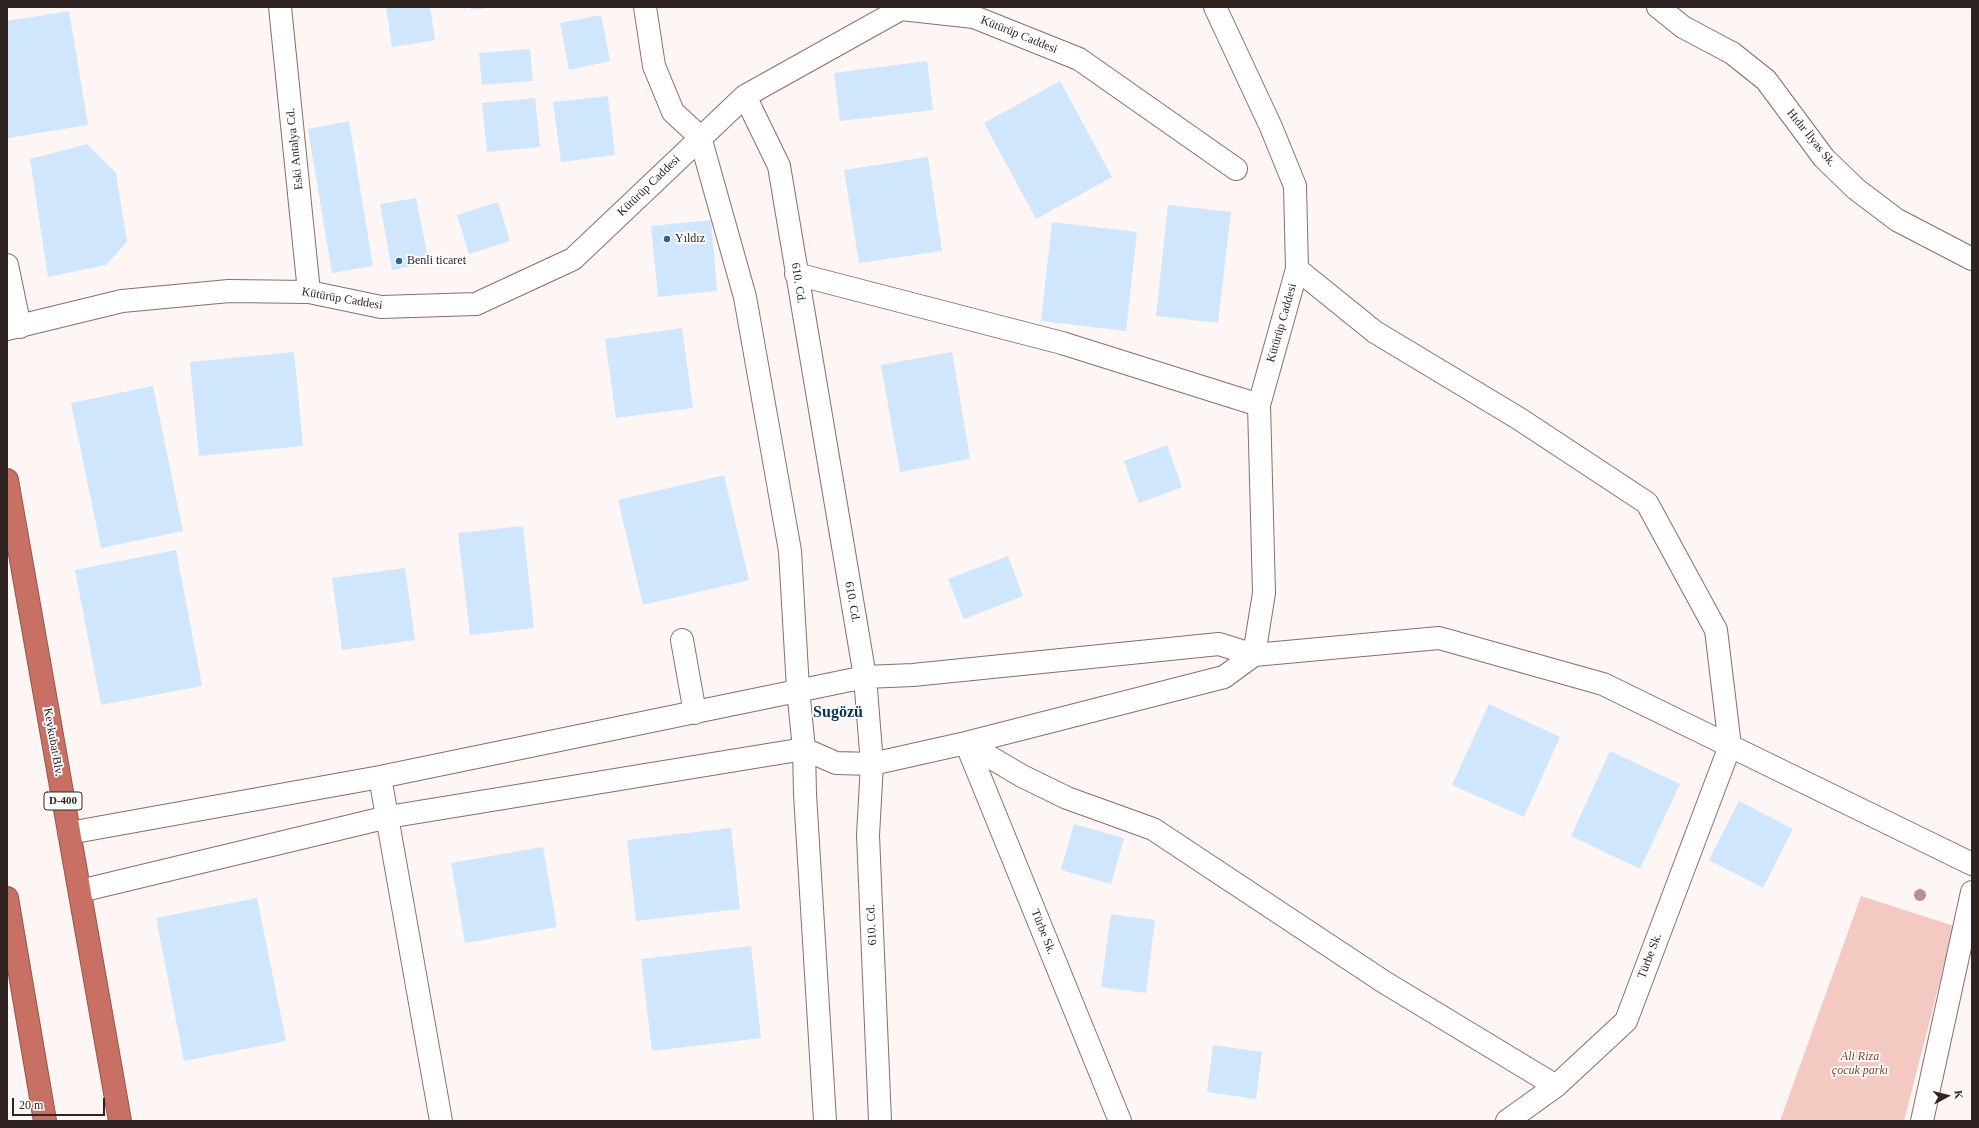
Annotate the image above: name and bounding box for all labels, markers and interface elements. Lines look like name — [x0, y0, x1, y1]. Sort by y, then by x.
street label: Kütürüp Caddesi — [978, 13, 1060, 57]
street label: Hıdır İlyas Sk. — [1783, 106, 1839, 170]
street label: Eski Antalya Cd. — [284, 107, 306, 191]
street label: Kütürüp Caddesi — [615, 152, 683, 220]
place label: Yıldız — [675, 232, 705, 246]
marker: Yıldız — [662, 234, 672, 244]
place label: Benli ticaret — [407, 254, 466, 268]
marker: Benli ticaret — [394, 256, 404, 266]
street label: 610. Cd. — [788, 262, 808, 304]
street label: Kütürüp Caddesi — [1264, 282, 1300, 364]
street label: Kütürüp Caddesi — [301, 285, 383, 313]
street label: 610. Cd. — [841, 581, 863, 623]
district label: Sugözü — [813, 703, 863, 723]
street label: Keykubat Blv. — [40, 707, 66, 777]
road number: D-400 — [44, 792, 82, 810]
street label: 610. Cd. — [864, 904, 880, 946]
street label: Türbe Sk. — [1027, 907, 1059, 957]
street label: Türbe Sk. — [1635, 931, 1665, 981]
park label: Ali Riza çocuk parkı — [1832, 1050, 1888, 1078]
north arrow — [1927, 1076, 1967, 1116]
scale bar — [14, 1090, 107, 1116]
text: K — [1952, 1090, 1965, 1100]
text: 20 m — [19, 1098, 43, 1112]

